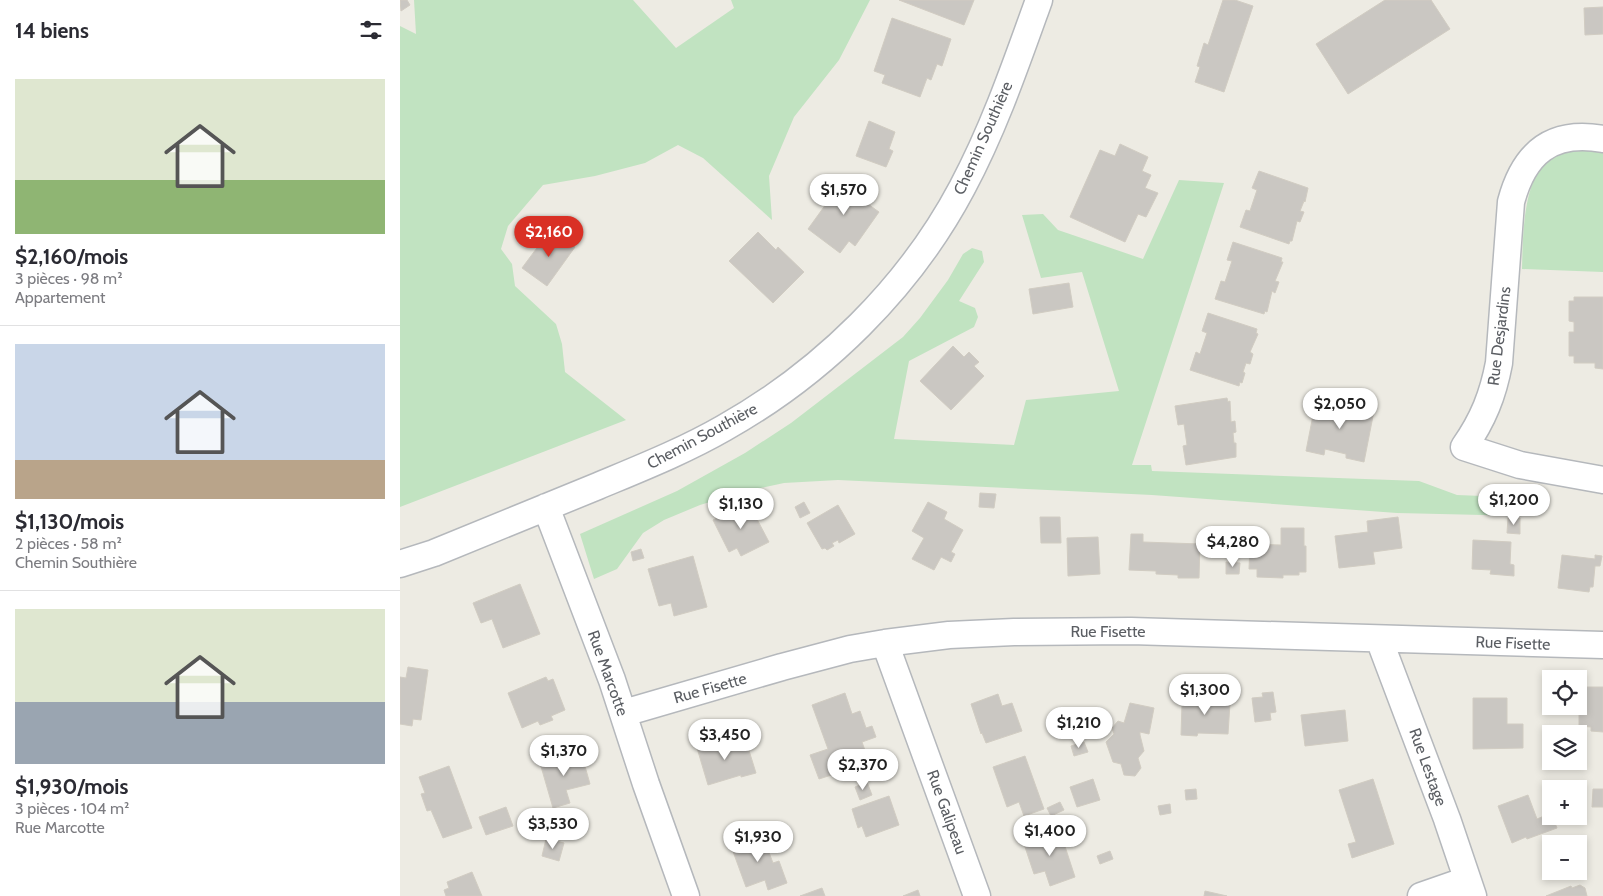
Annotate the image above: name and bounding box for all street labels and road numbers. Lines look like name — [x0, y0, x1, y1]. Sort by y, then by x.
street label: Chemin Southière — [950, 78, 1016, 198]
street label: Rue Desjardins — [1483, 285, 1515, 387]
street label: Chemin Southière — [644, 399, 760, 473]
street label: Rue Fisette — [1070, 622, 1146, 641]
street label: Rue Marcotte — [584, 628, 632, 718]
street label: Rue Fisette — [1475, 632, 1551, 654]
street label: Rue Fisette — [671, 669, 749, 707]
street label: Rue Lestage — [1405, 725, 1451, 809]
street label: Rue Galipeau — [923, 767, 971, 857]

